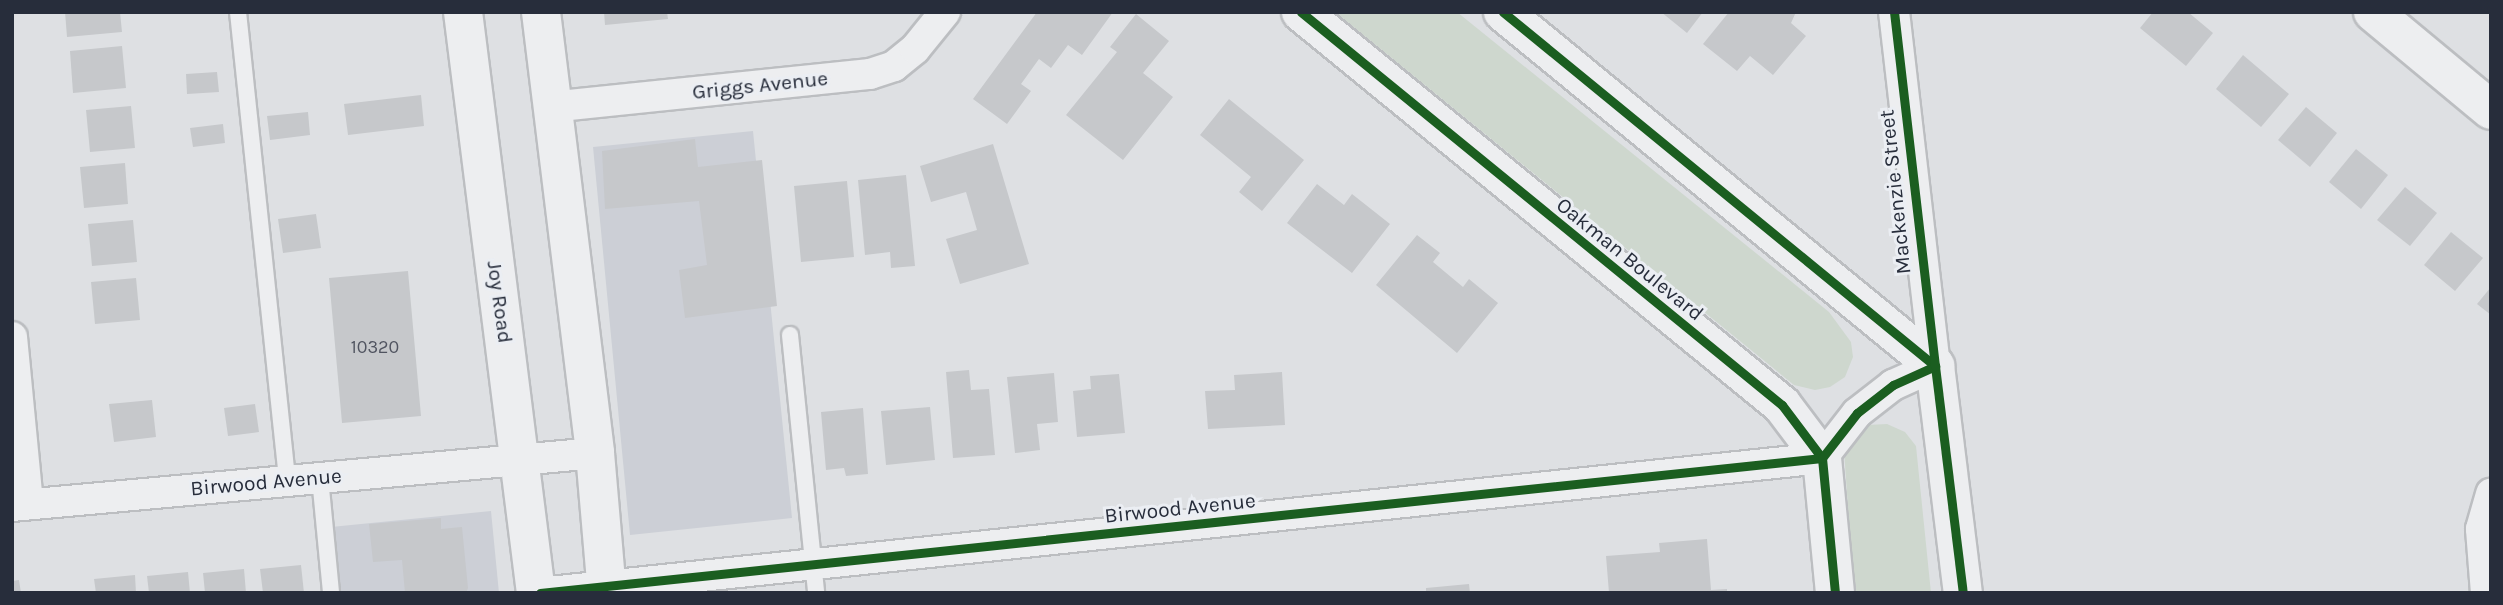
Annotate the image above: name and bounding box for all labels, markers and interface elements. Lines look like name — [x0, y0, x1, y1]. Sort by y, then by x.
street label: Griggs Avenue — [691, 65, 829, 105]
street label: Mackenzie Street — [1874, 109, 1916, 275]
street label: Oakman Boulevard — [1551, 192, 1709, 326]
street label: Joy Road — [482, 259, 518, 345]
house number: 10320 — [351, 336, 399, 358]
street label: Birwood Avenue — [189, 463, 343, 501]
street label: Birwood Avenue — [1103, 488, 1257, 528]

